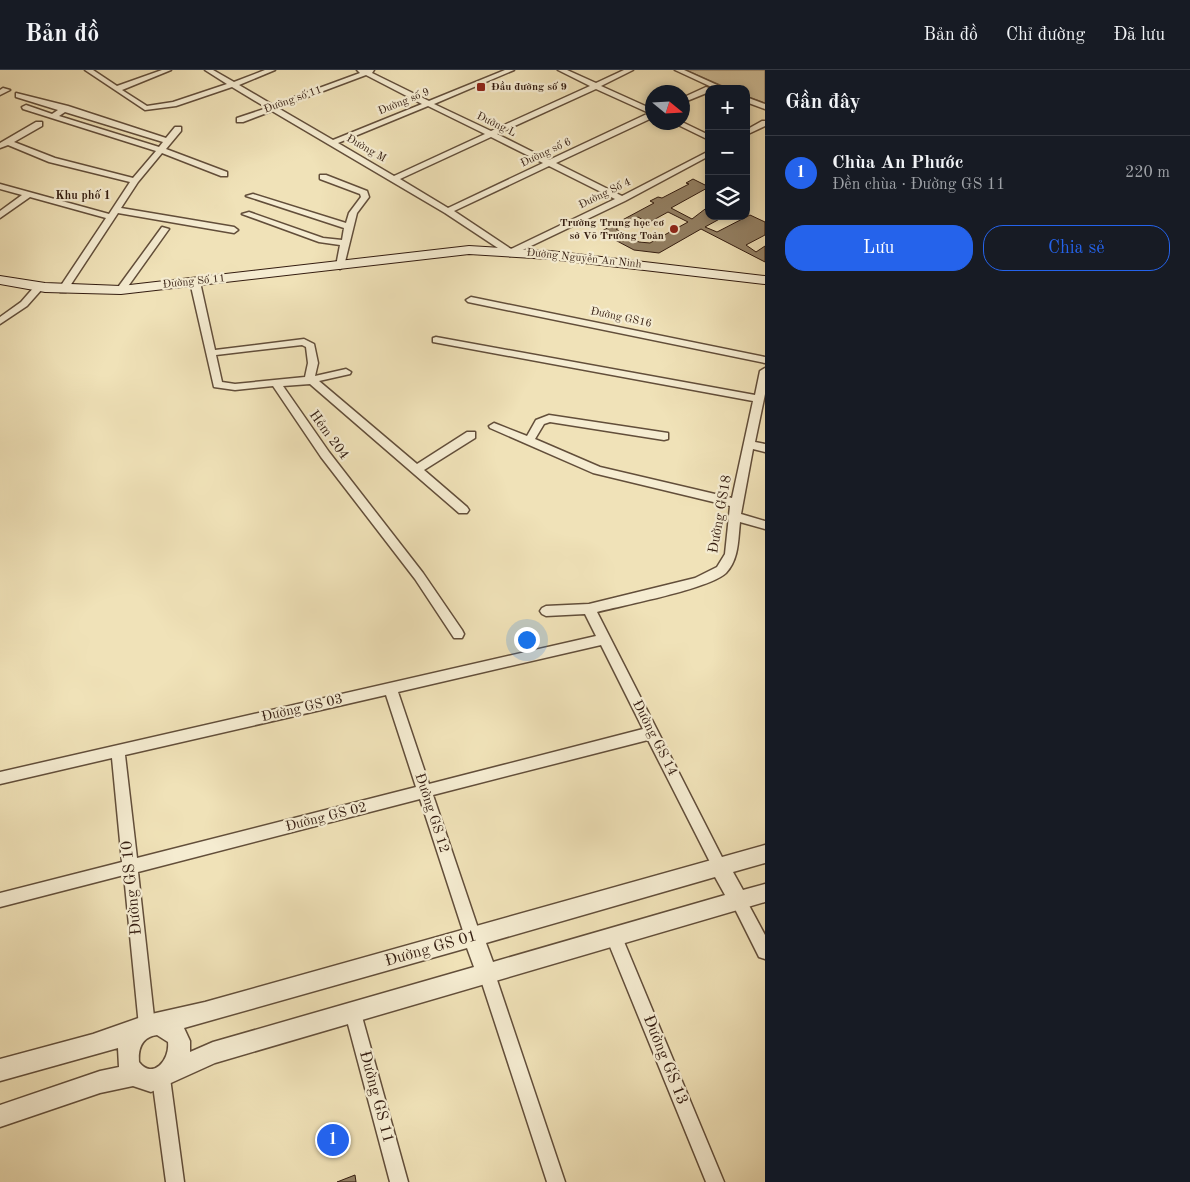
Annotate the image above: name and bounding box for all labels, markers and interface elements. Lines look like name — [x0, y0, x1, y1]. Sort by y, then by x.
text: Bản đồ — [25, 23, 99, 47]
text: Bản đồ — [924, 26, 978, 44]
text: Chỉ đường — [1006, 26, 1085, 44]
text: Đã lưu — [1113, 26, 1165, 44]
marker: Đầu đường số 9 — [475, 81, 487, 93]
place label: Đầu đường số 9 — [491, 81, 567, 93]
street label: Đường số 11 — [262, 83, 323, 116]
north arrow — [645, 85, 690, 130]
map controls — [705, 85, 750, 220]
button: + — [705, 85, 750, 130]
street label: Đường số 9 — [376, 86, 431, 117]
text: Gần đây — [785, 92, 861, 113]
street label: Đường L — [475, 111, 517, 139]
button: − — [705, 130, 750, 175]
street label: Đường M — [344, 133, 388, 165]
street label: Đường số 6 — [519, 136, 573, 169]
text: Chùa An Phước — [832, 154, 964, 173]
text: 1 — [796, 165, 806, 181]
text: 220 m — [1125, 165, 1170, 181]
button: layers — [705, 175, 750, 220]
street label: Đường Số 4 — [577, 176, 633, 211]
text: Đền chùa · Đường GS 11 — [832, 177, 1005, 193]
district label: Khu phố 1 — [55, 189, 111, 202]
place label: Trường Trung học cơ sở Võ Trường Toản — [560, 218, 664, 242]
marker: Trường Trung học cơ sở Võ Trường Toản — [668, 223, 680, 235]
button: Lưu — [785, 225, 973, 271]
button: Chia sẻ — [983, 225, 1170, 271]
street label: Đường Nguyễn An Ninh — [526, 246, 642, 271]
street label: Đường Số 11 — [162, 272, 226, 291]
street label: Đường GS16 — [589, 306, 653, 330]
street label: Hẻm 204 — [307, 408, 351, 462]
street label: Đường GS18 — [706, 474, 734, 554]
your location — [514, 627, 540, 653]
street label: Đường GS 03 — [260, 692, 344, 724]
street label: Đường GS 14 — [630, 698, 680, 778]
street label: Đường GS 12 — [412, 771, 452, 855]
street label: Đường GS 02 — [284, 800, 368, 834]
street label: Đường GS 10 — [119, 840, 145, 936]
street label: Đường GS 01 — [383, 928, 479, 970]
street label: Đường GS 13 — [640, 1013, 690, 1107]
street label: Đường GS 11 — [356, 1049, 396, 1145]
pin: 1 — [317, 1121, 349, 1159]

